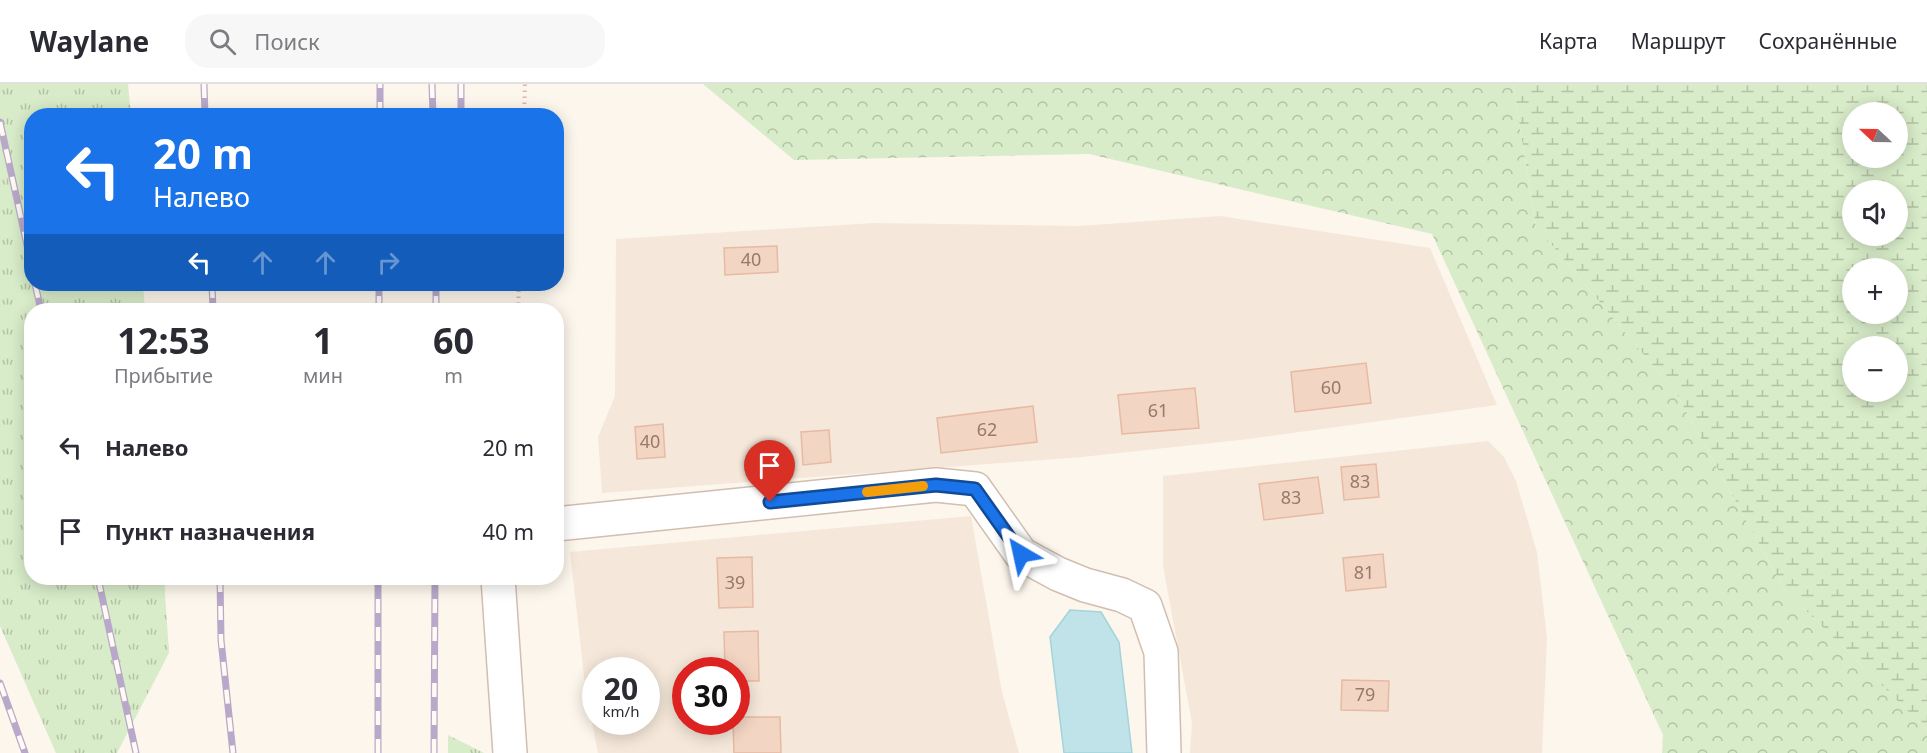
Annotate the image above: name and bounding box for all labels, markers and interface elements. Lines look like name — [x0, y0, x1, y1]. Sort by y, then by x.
search box — [185, 14, 605, 68]
text: Waylane — [30, 22, 149, 60]
icon: search — [206, 25, 239, 58]
text: Поиск — [254, 26, 320, 56]
text: Карта — [1539, 27, 1598, 55]
text: Маршрут — [1631, 27, 1726, 55]
text: Сохранённые — [1759, 27, 1897, 55]
north arrow — [1842, 102, 1908, 168]
map controls — [1842, 102, 1908, 402]
text: 20 m — [153, 124, 253, 181]
icon: left — [54, 132, 132, 210]
text: Налево — [153, 178, 250, 215]
button: sound — [1842, 180, 1908, 246]
icon: left — [183, 246, 216, 279]
icon: ahead — [246, 246, 279, 279]
icon: ahead — [309, 246, 342, 279]
icon: right — [372, 246, 405, 279]
house number: 40 — [741, 247, 761, 271]
button: + — [1842, 258, 1908, 324]
text: 12:53 — [117, 316, 210, 365]
text: 1 — [313, 316, 333, 365]
text: 60 — [433, 316, 474, 365]
button: − — [1842, 336, 1908, 402]
text: Прибытие — [114, 362, 213, 389]
text: мин — [303, 362, 343, 389]
text: m — [444, 362, 463, 389]
house number: 60 — [1321, 375, 1341, 399]
house number: 61 — [1148, 398, 1168, 422]
house number: 62 — [977, 417, 997, 441]
house number: 40 — [640, 429, 660, 453]
icon: left — [54, 431, 87, 464]
text: Налево — [105, 432, 188, 462]
text: 20 m — [483, 432, 534, 462]
pin — [744, 440, 795, 502]
icon: arrive — [753, 449, 786, 482]
house number: 83 — [1350, 469, 1370, 493]
house number: 83 — [1281, 485, 1301, 509]
icon: arrive — [54, 515, 87, 548]
text: Пункт назначения — [105, 516, 315, 546]
text: 40 m — [483, 516, 534, 546]
position arrow — [989, 522, 1053, 586]
house number: 81 — [1354, 560, 1374, 584]
house number: 39 — [725, 570, 745, 594]
speed limit sign: 30 — [672, 657, 750, 735]
text: 20 — [604, 668, 638, 709]
house number: 79 — [1355, 682, 1375, 706]
text: km/h — [603, 701, 639, 721]

